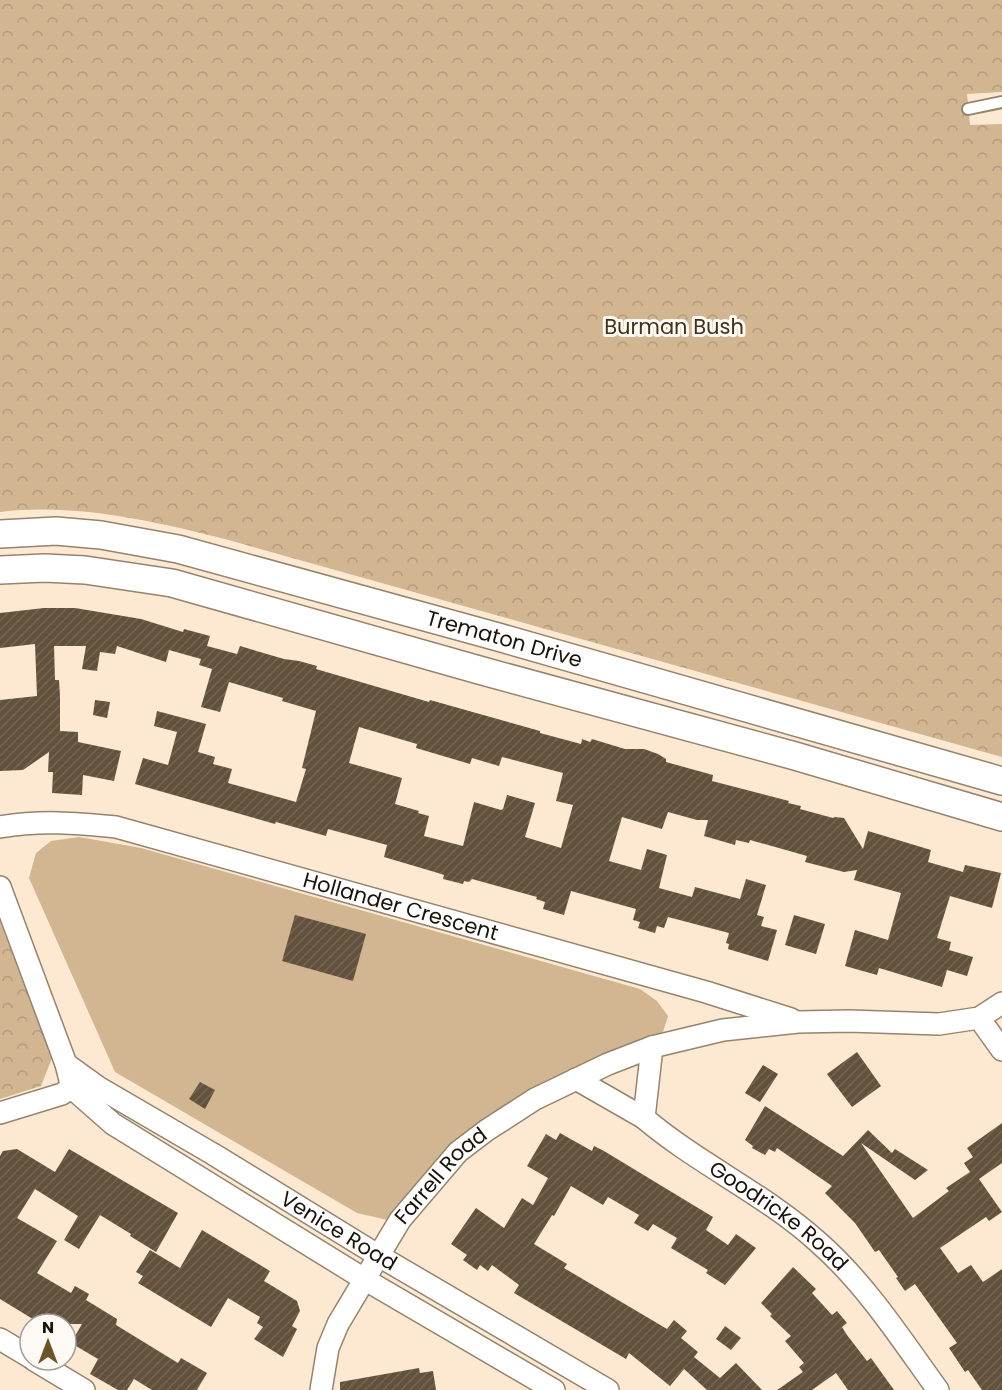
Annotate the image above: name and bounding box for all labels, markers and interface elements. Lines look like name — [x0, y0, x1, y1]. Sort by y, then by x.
park label: Burman Bush — [604, 312, 744, 341]
street label: Trematon Drive — [423, 603, 586, 674]
street label: Hollander Crescent — [300, 865, 502, 947]
street label: Farrell Road — [387, 1120, 493, 1230]
street label: Goodricke Road — [704, 1154, 855, 1277]
street label: Venice Road — [275, 1184, 403, 1277]
north arrow — [18, 1312, 78, 1372]
text: N — [42, 1316, 54, 1339]

